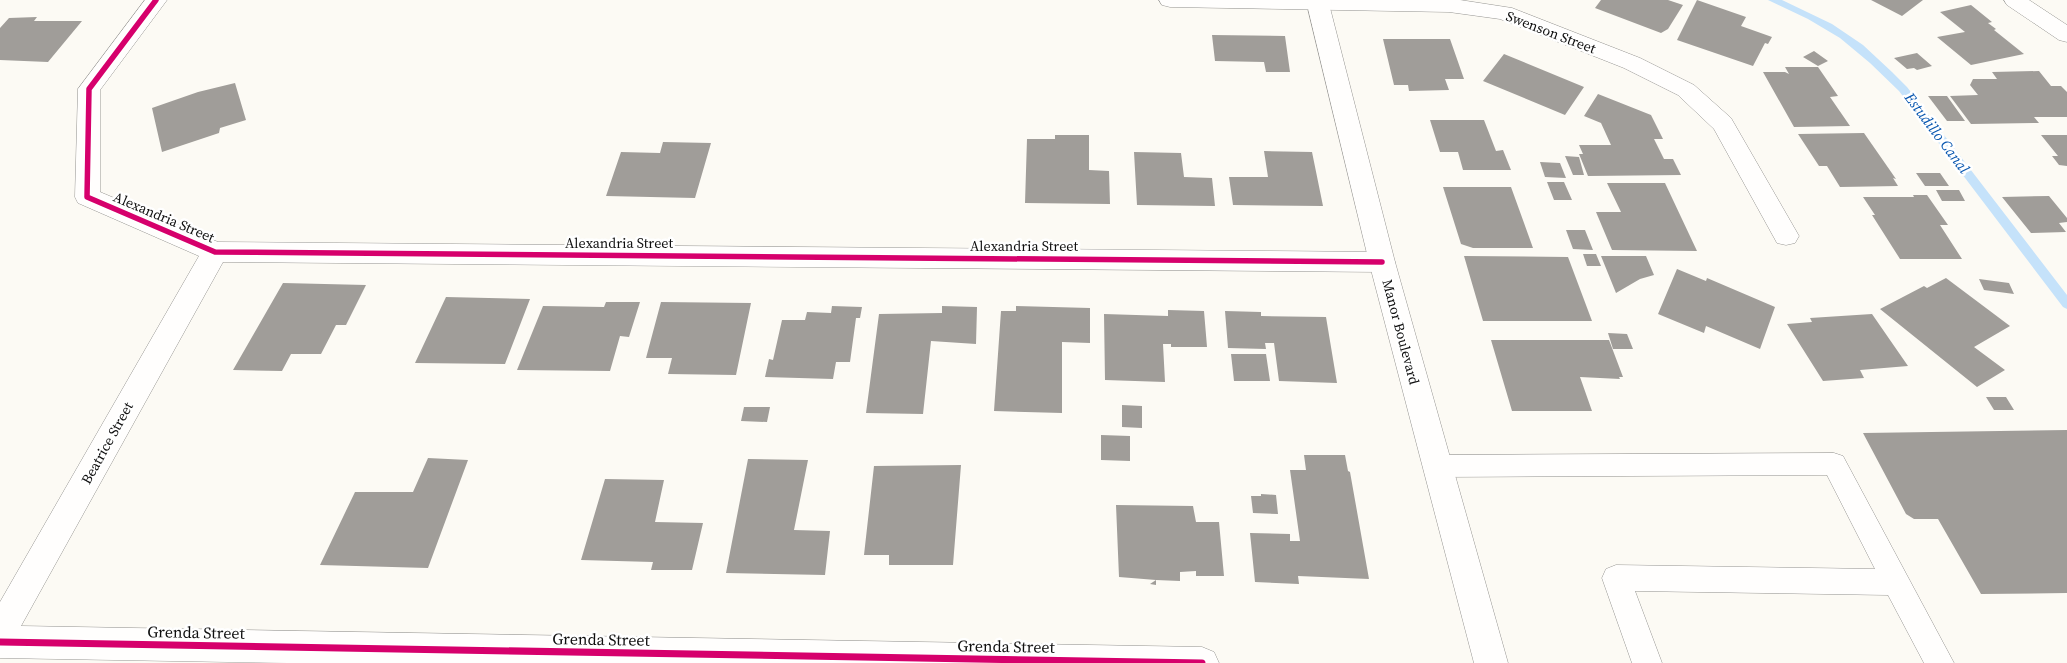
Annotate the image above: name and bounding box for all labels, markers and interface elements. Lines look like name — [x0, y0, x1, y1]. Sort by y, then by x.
street label: Swenson Street — [1503, 6, 1599, 58]
water label: Estudillo Canal — [1899, 87, 1975, 178]
street label: Alexandria Street — [110, 187, 218, 247]
street label: Alexandria Street — [565, 233, 673, 253]
street label: Alexandria Street — [970, 236, 1078, 256]
street label: Manor Boulevard — [1377, 277, 1425, 387]
street label: Beatrice Street — [76, 398, 138, 488]
street label: Grenda Street — [147, 620, 246, 644]
street label: Grenda Street — [552, 627, 651, 651]
street label: Grenda Street — [957, 634, 1056, 658]

